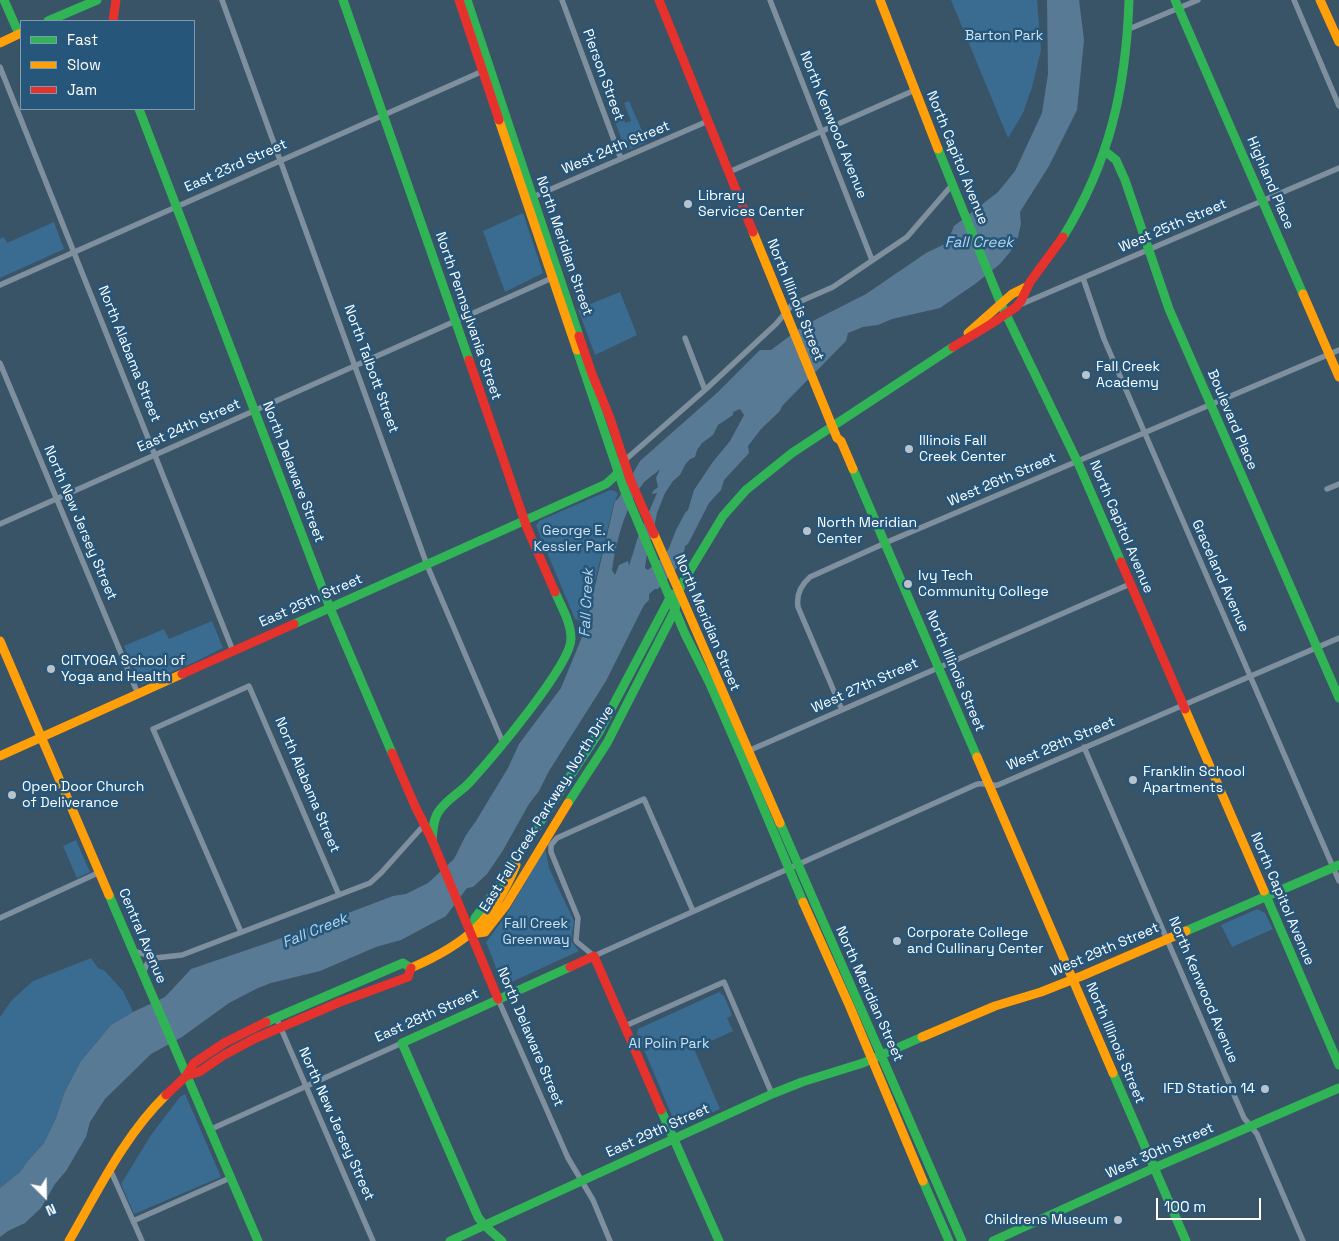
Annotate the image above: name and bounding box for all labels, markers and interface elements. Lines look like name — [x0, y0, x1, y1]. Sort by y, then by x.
legend — [20, 20, 195, 110]
street label: Pierson Street — [579, 27, 627, 123]
park label: Barton Park — [965, 28, 1043, 44]
text: Fast — [67, 30, 98, 49]
street label: North Kenwood Avenue — [796, 49, 870, 201]
text: Slow — [67, 55, 101, 74]
text: Jam — [67, 80, 97, 99]
street label: North Capitol Avenue — [922, 89, 992, 227]
street label: West 24th Street — [559, 118, 673, 178]
street label: Highland Place — [1243, 134, 1297, 232]
street label: East 23rd Street — [182, 136, 290, 196]
street label: North Meridian Street — [532, 174, 596, 318]
place label: Library Services Center — [698, 188, 804, 220]
street label: West 25th Street — [1116, 196, 1230, 256]
marker: Library Services Center — [682, 198, 694, 210]
street label: North Pennsylvania Street — [431, 230, 505, 402]
water label: Fall Creek — [945, 234, 1013, 252]
street label: North Illinois Street — [763, 237, 827, 363]
street label: North Alabama Street — [94, 283, 164, 425]
street label: North Talbott Street — [340, 303, 402, 435]
place label: Fall Creek Academy — [1096, 359, 1160, 392]
street label: Boulevard Place — [1203, 367, 1261, 473]
marker: Fall Creek Academy — [1080, 369, 1092, 381]
street label: East 24th Street — [135, 396, 243, 456]
street label: North Delaware Street — [258, 399, 328, 545]
place label: Illinois Fall Creek Center — [919, 433, 1006, 466]
street label: North New Jersey Street — [40, 443, 120, 603]
marker: Illinois Fall Creek Center — [903, 443, 915, 455]
street label: West 26th Street — [945, 450, 1059, 510]
street label: North Capitol Avenue — [1085, 458, 1157, 596]
place label: North Meridian Center — [817, 515, 917, 548]
street label: Graceland Avenue — [1188, 517, 1252, 635]
park label: George E. Kessler Park — [533, 523, 615, 556]
marker: North Meridian Center — [801, 525, 813, 537]
street label: North Meridian Street — [671, 552, 743, 694]
water label: Fall Creek — [576, 568, 598, 638]
place label: Ivy Tech Community College — [918, 568, 1049, 600]
street label: East 25th Street — [257, 571, 365, 631]
marker: Ivy Tech Community College — [902, 578, 914, 590]
street label: North Illinois Street — [922, 608, 988, 734]
place label: CITYOGA School of Yoga and Health — [61, 653, 185, 686]
street label: West 27th Street — [809, 655, 921, 717]
marker: CITYOGA School of Yoga and Health — [45, 663, 57, 675]
street label: East Fall Creek Parkway, North Drive — [476, 703, 618, 915]
street label: West 28th Street — [1004, 714, 1118, 774]
street label: North Alabama Street — [271, 715, 343, 855]
place label: Franklin School Apartments — [1143, 764, 1245, 796]
marker: Franklin School Apartments — [1127, 774, 1139, 786]
place label: Open Door Church of Deliverance — [22, 779, 144, 812]
marker: Open Door Church of Deliverance — [6, 789, 18, 801]
street label: North Capitol Avenue — [1246, 830, 1318, 968]
street label: Central Avenue — [114, 886, 170, 986]
water label: Fall Creek — [280, 910, 350, 952]
street label: North Kenwood Avenue — [1165, 914, 1241, 1066]
park label: Fall Creek Greenway — [503, 916, 569, 949]
street label: West 29th Street — [1048, 920, 1162, 980]
street label: North Meridian Street — [832, 924, 906, 1064]
place label: Corporate College and Cullinary Center — [907, 925, 1044, 958]
marker: Corporate College and Cullinary Center — [891, 935, 903, 947]
street label: North Delaware Street — [493, 965, 567, 1109]
street label: North Illinois Street — [1082, 980, 1148, 1106]
street label: East 28th Street — [373, 986, 481, 1046]
park label: Al Polin Park — [629, 1036, 709, 1052]
street label: North New Jersey Street — [295, 1045, 377, 1203]
place label: IFD Station 14 — [1163, 1081, 1255, 1097]
marker: IFD Station 14 — [1259, 1083, 1271, 1095]
street label: East 29th Street — [604, 1101, 712, 1161]
street label: West 30th Street — [1103, 1120, 1217, 1182]
north arrow — [20, 1171, 70, 1221]
scale bar — [1159, 1188, 1264, 1220]
text: 100 m — [1164, 1197, 1206, 1216]
text: N — [43, 1200, 59, 1220]
place label: Childrens Museum — [985, 1212, 1108, 1228]
marker: Childrens Museum — [1112, 1214, 1124, 1226]

